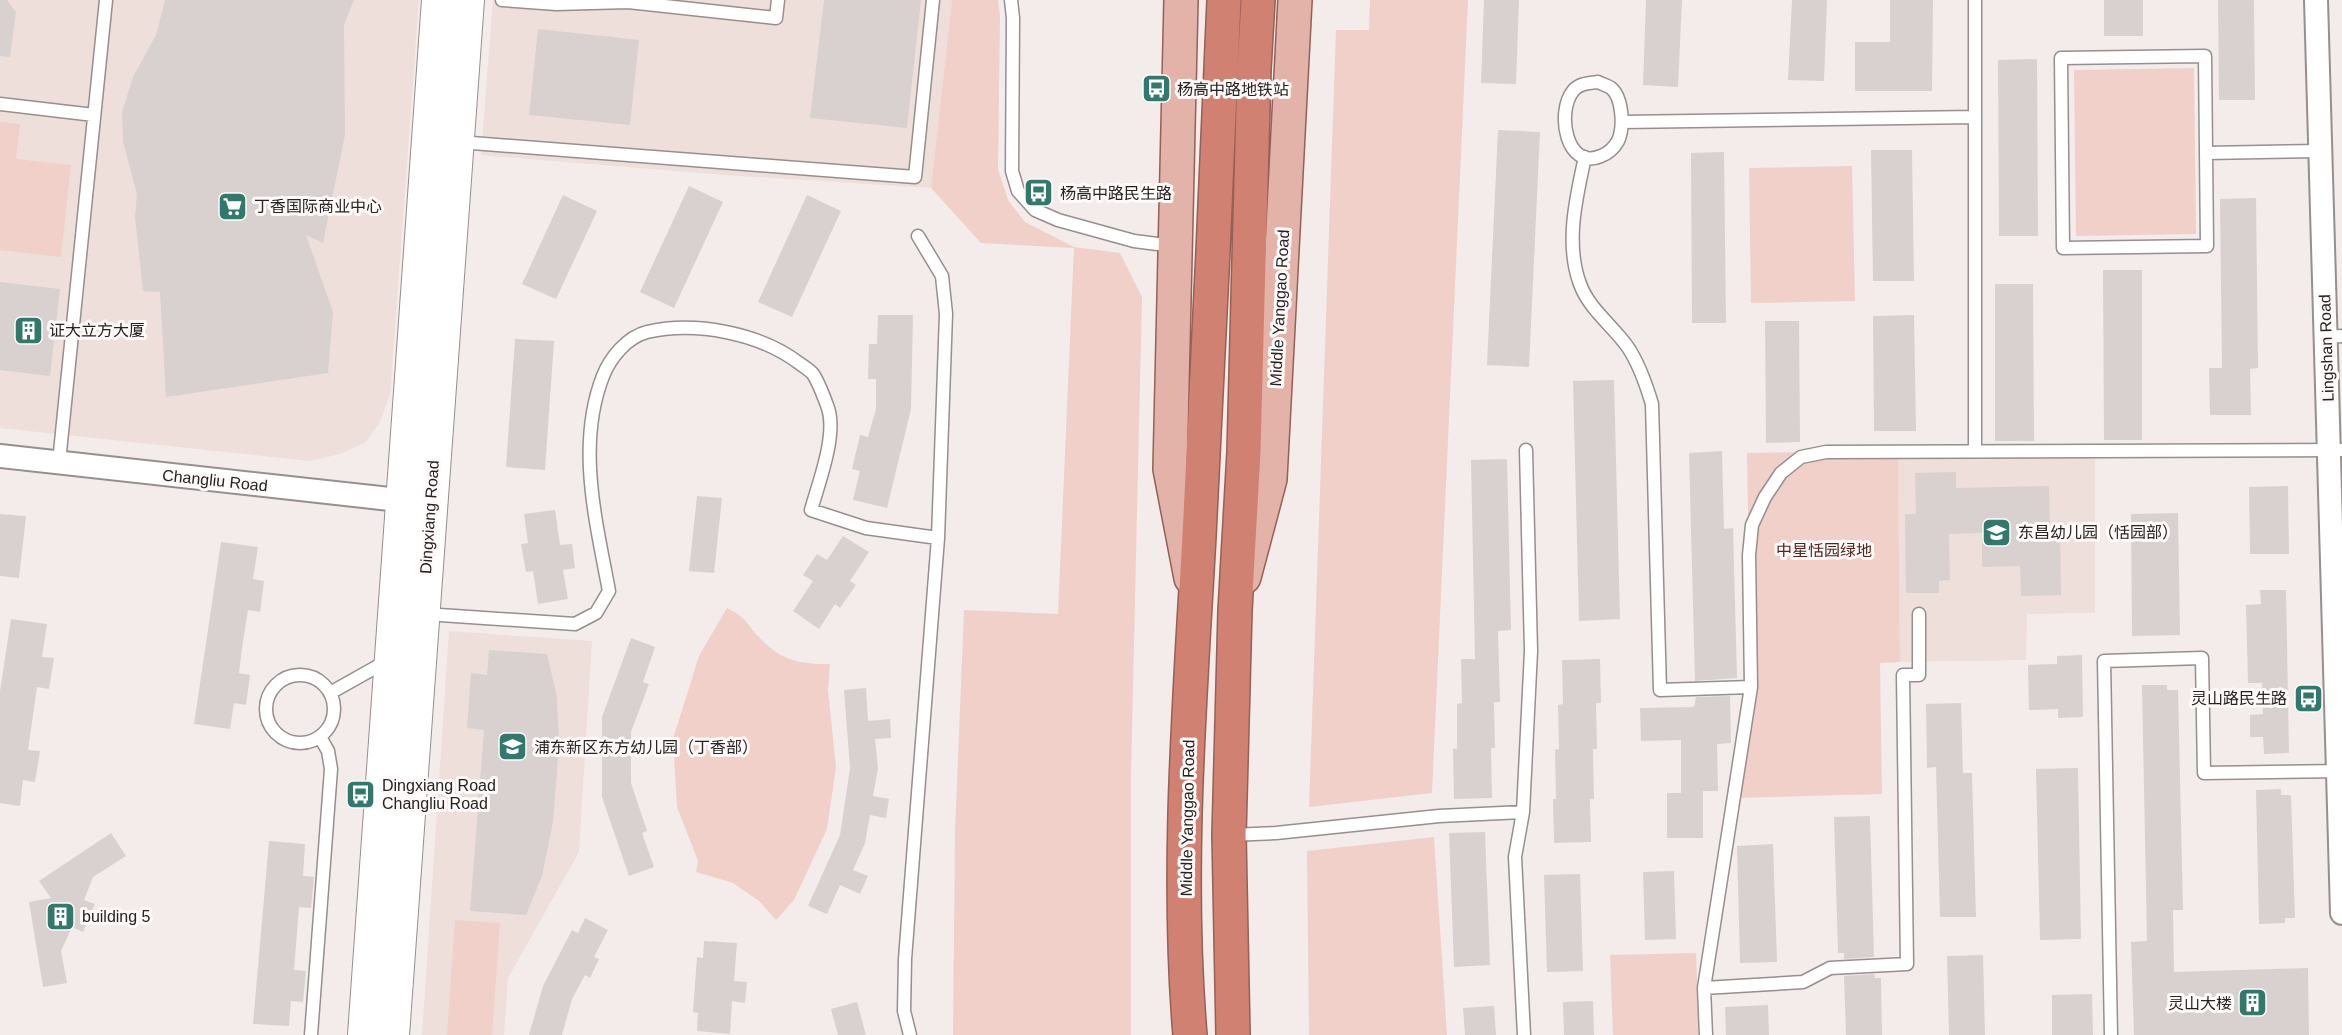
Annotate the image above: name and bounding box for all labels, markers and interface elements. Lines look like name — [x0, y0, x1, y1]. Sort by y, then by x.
bus stop icon: 杨高中路地铁站 — [1140, 73, 1172, 105]
place label: 杨高中路地铁站 — [1177, 81, 1289, 98]
bus stop icon: 杨高中路民生路 — [1023, 177, 1055, 209]
place label: 杨高中路民生路 — [1060, 185, 1172, 202]
supermarket icon: 丁香国际商业中心 — [217, 190, 249, 222]
place label: 丁香国际商业中心 — [254, 198, 382, 215]
street label: Middle Yanggao Road — [1267, 229, 1292, 387]
street label: Lingshan Road — [2316, 294, 2337, 402]
building icon: 证大立方大厦 — [12, 314, 44, 346]
place label: 证大立方大厦 — [49, 322, 145, 339]
street label: Dingxiang Road — [417, 460, 442, 574]
street label: Changliu Road — [161, 467, 268, 494]
school or university icon: 东昌幼儿园（恬园部） — [1981, 516, 2013, 548]
place label: 东昌幼儿园（恬园部） — [2018, 524, 2178, 541]
park label: 中星恬园绿地 — [1776, 542, 1872, 559]
bus stop icon: 灵山路民生路 — [2292, 682, 2324, 714]
place label: 灵山路民生路 — [2191, 690, 2287, 707]
school or university icon: 浦东新区东方幼儿园（丁香部） — [497, 731, 529, 763]
place label: 浦东新区东方幼儿园（丁香部） — [534, 739, 758, 756]
street label: Middle Yanggao Road — [1178, 739, 1197, 897]
place label: Dingxiang Road Changliu Road — [382, 777, 496, 812]
bus stop icon: Dingxiang Road Changliu Road — [345, 778, 377, 810]
building icon: building 5 — [45, 900, 77, 932]
place label: building 5 — [82, 908, 151, 925]
building icon: 灵山大楼 — [2237, 987, 2269, 1019]
place label: 灵山大楼 — [2168, 995, 2232, 1012]

